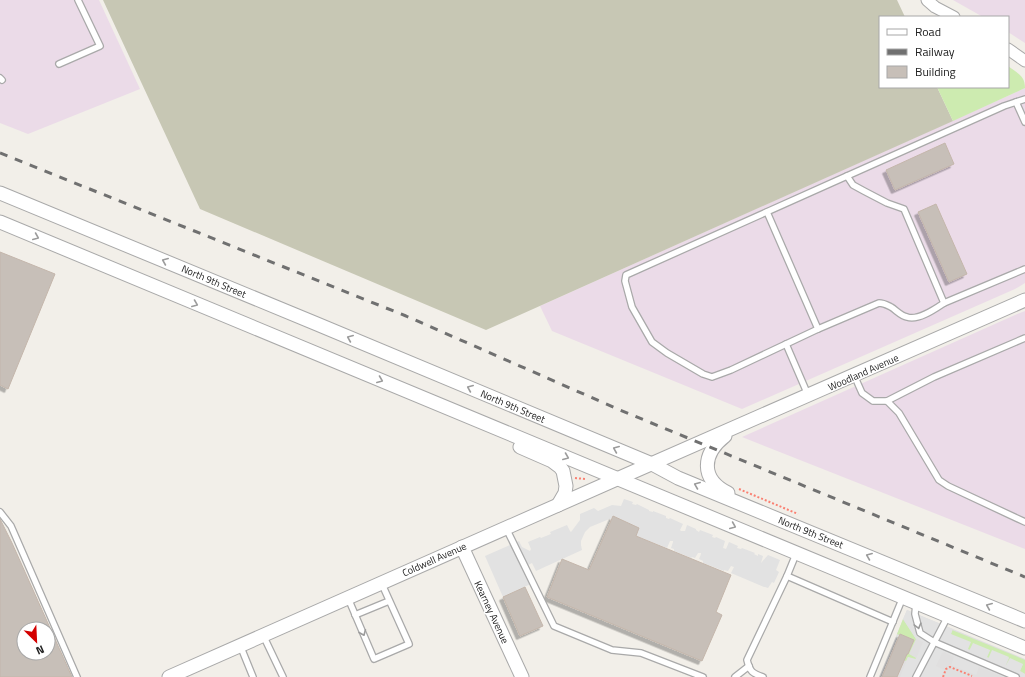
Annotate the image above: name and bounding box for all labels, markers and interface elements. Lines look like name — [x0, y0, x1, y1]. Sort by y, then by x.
legend — [879, 16, 1009, 88]
text: Road — [915, 22, 941, 41]
text: Railway — [915, 42, 955, 61]
text: Building — [915, 62, 956, 81]
one-way arrow — [32, 232, 39, 240]
one-way arrow — [162, 258, 169, 266]
street label: North 9th Street — [179, 261, 249, 302]
one-way arrow — [191, 299, 198, 307]
one-way arrow — [346, 335, 354, 343]
street label: Woodland Avenue — [825, 350, 901, 395]
one-way arrow — [375, 375, 383, 383]
one-way arrow — [466, 385, 474, 393]
street label: North 9th Street — [478, 386, 548, 427]
one-way arrow — [612, 446, 620, 454]
one-way arrow — [562, 452, 569, 460]
one-way arrow — [693, 482, 700, 490]
street label: North 9th Street — [776, 513, 846, 553]
one-way arrow — [729, 521, 736, 529]
street label: Coldwell Avenue — [400, 539, 469, 580]
one-way arrow — [866, 553, 873, 561]
street label: Kearney Avenue — [470, 578, 513, 646]
one-way arrow — [986, 603, 993, 611]
north arrow — [16, 621, 56, 661]
one-way arrow — [913, 622, 922, 629]
one-way arrow — [358, 629, 366, 637]
text: N — [33, 641, 47, 659]

